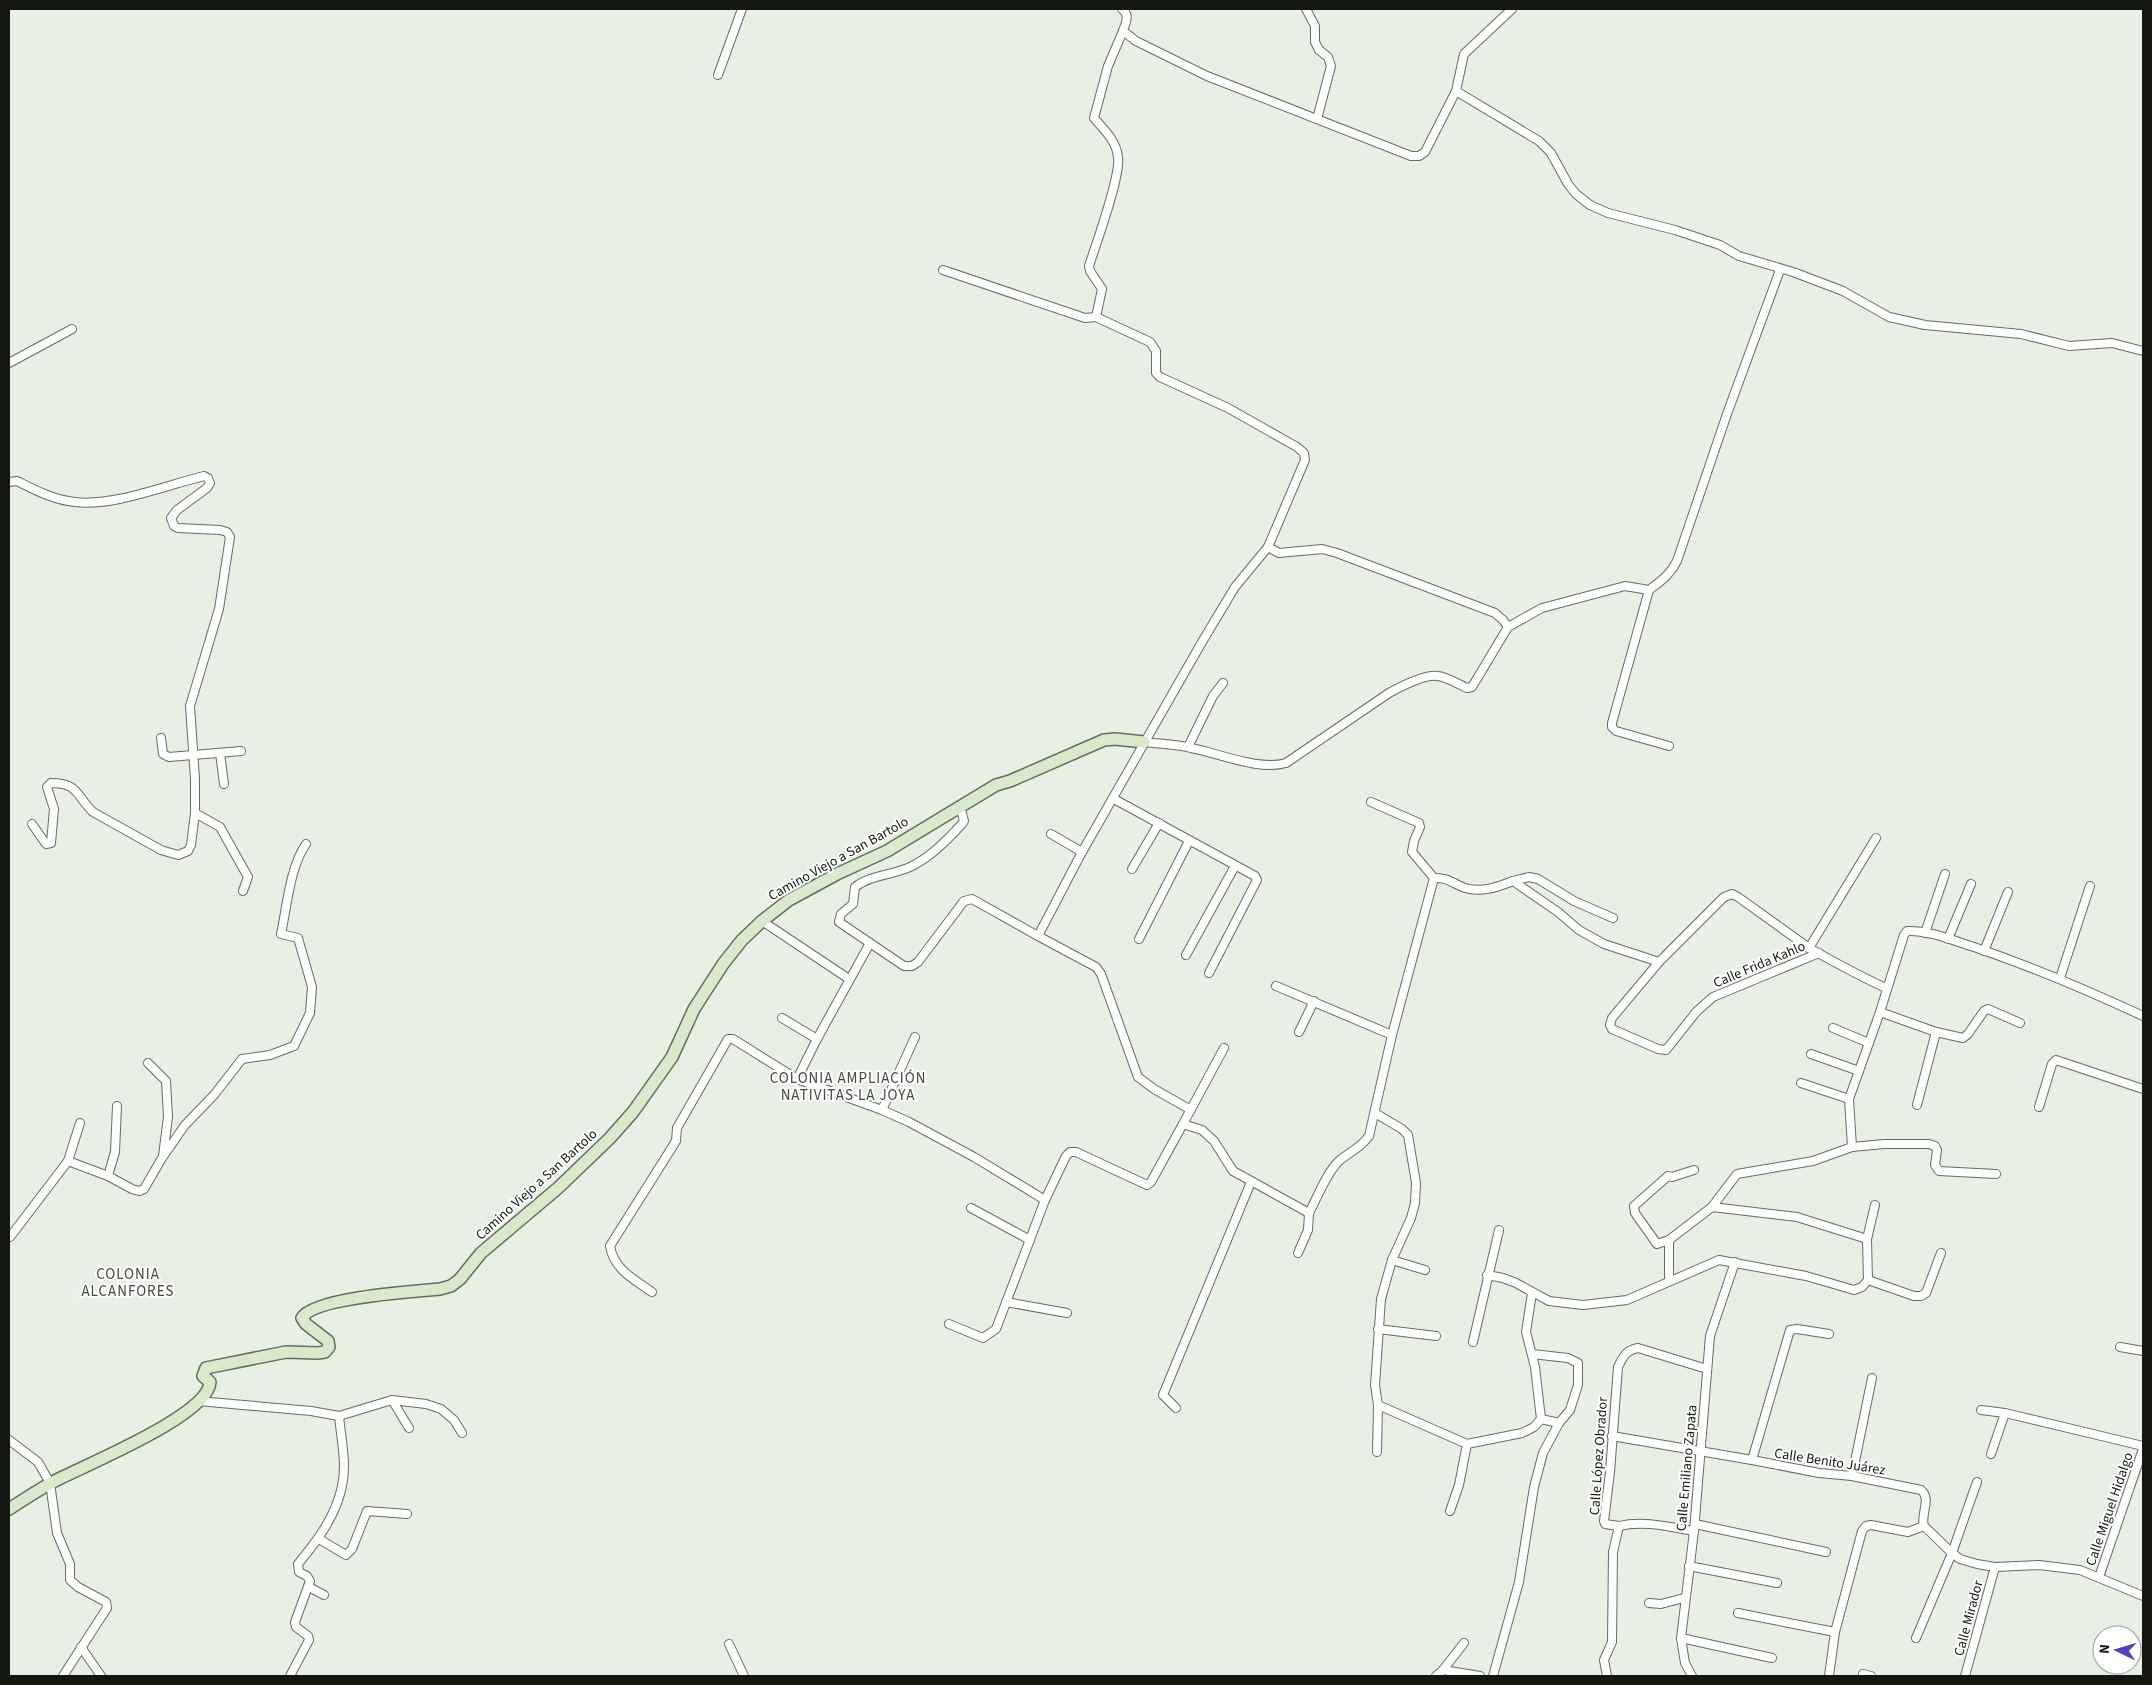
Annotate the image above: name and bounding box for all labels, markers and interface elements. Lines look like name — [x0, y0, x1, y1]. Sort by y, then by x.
street label: Camino Viejo a San Bartolo — [765, 812, 912, 906]
street label: Calle Frida Kahlo — [1710, 936, 1809, 993]
district label: COLONIA AMPLIACIÓN NATIVITAS LA JOYA — [770, 1068, 926, 1106]
street label: Camino Viejo a San Bartolo — [471, 1124, 602, 1245]
district label: COLONIA ALCANFORES — [81, 1264, 175, 1302]
street label: Calle López Obrador — [1585, 1396, 1613, 1516]
street label: Calle Emiliano Zapata — [1672, 1404, 1702, 1532]
street label: Calle Benito Juárez — [1773, 1443, 1887, 1481]
street label: Calle Miguel Hidalgo — [2081, 1450, 2139, 1569]
street label: Calle Mirador — [1949, 1578, 1989, 1658]
north arrow — [2092, 1625, 2142, 1675]
text: N — [2095, 1643, 2115, 1654]

